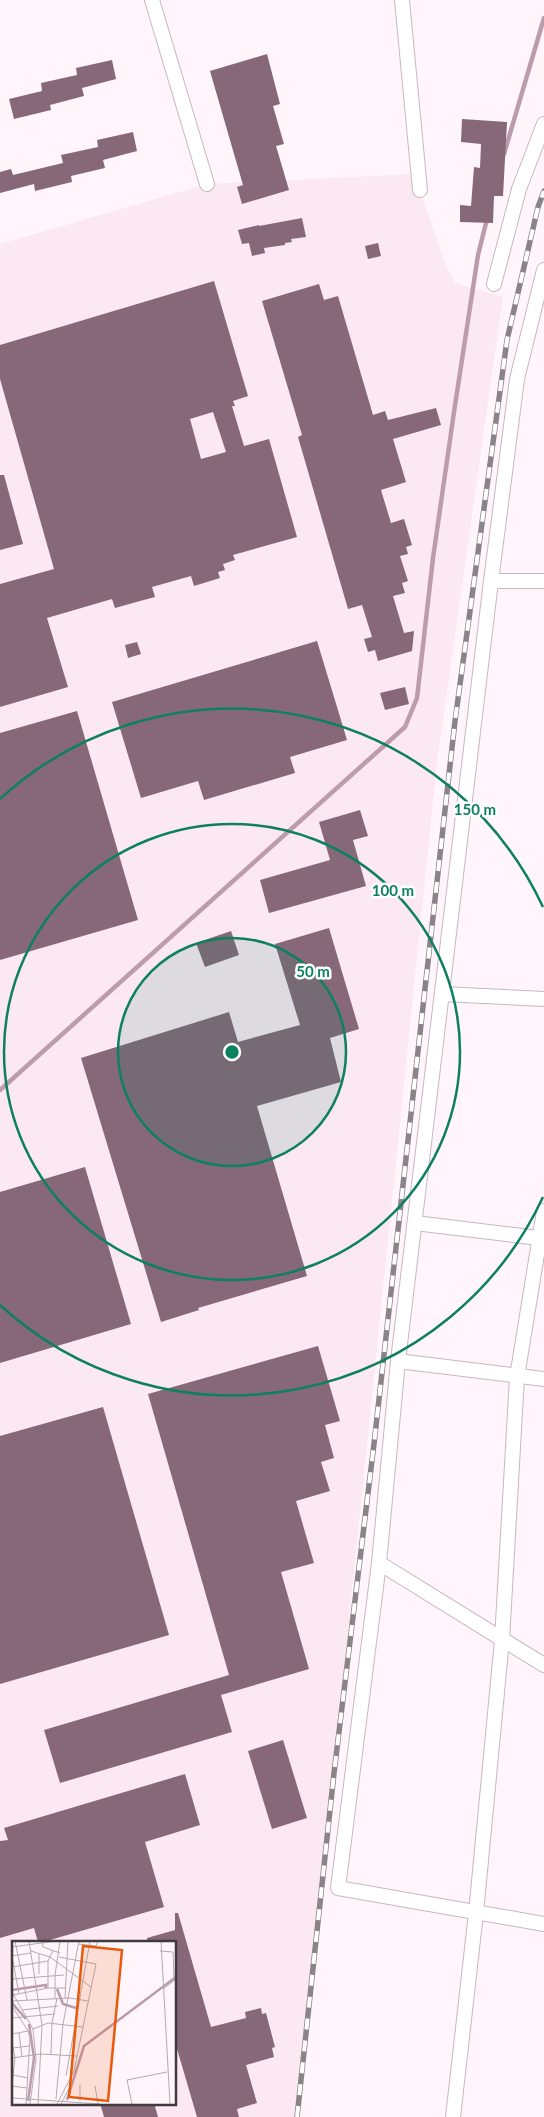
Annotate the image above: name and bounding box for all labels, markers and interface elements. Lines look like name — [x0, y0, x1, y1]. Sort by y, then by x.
text: 150 m — [454, 800, 496, 818]
text: 100 m — [372, 881, 414, 899]
text: 50 m — [296, 962, 330, 980]
centre of rings — [223, 1043, 241, 1061]
inset map — [12, 1941, 176, 2104]

